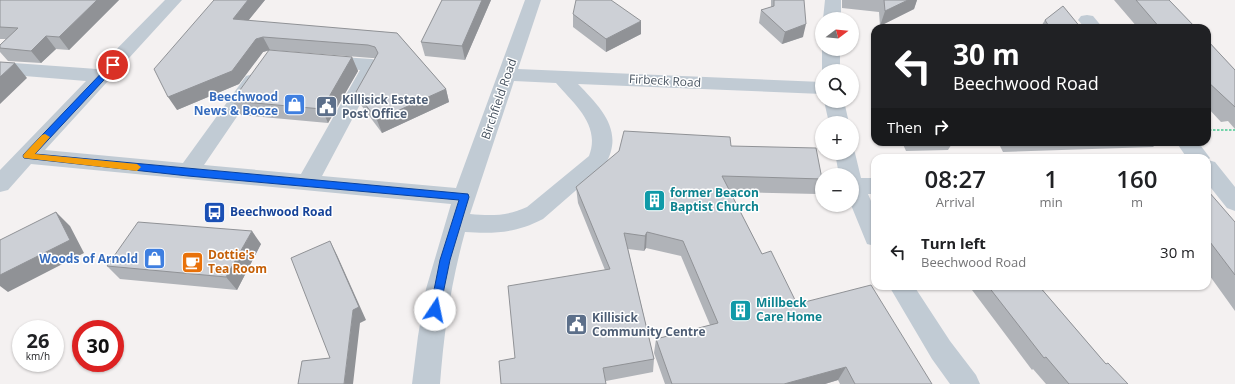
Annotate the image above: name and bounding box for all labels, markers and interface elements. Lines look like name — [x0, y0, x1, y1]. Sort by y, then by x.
north arrow — [815, 12, 859, 56]
map controls — [815, 12, 859, 212]
text: 30 m — [953, 35, 1020, 73]
icon: left — [887, 40, 939, 92]
pin — [96, 48, 130, 82]
icon: arrive — [102, 54, 124, 76]
street label: Birchfield Road — [477, 56, 520, 142]
button: search — [815, 64, 859, 108]
street label: Firbeck Road — [629, 70, 701, 91]
text: Beechwood Road — [953, 71, 1099, 95]
place label: Beechwood News & Booze — [194, 88, 278, 119]
shop icon: Beechwood News & Booze — [281, 91, 307, 117]
place label: Killisick Estate Post Office — [342, 91, 428, 122]
public building icon: Killisick Estate Post Office — [313, 94, 339, 120]
button: + — [815, 116, 859, 160]
icon: right — [930, 116, 952, 138]
text: Then — [887, 117, 922, 137]
text: 08:27 — [925, 162, 986, 195]
text: 1 — [1044, 162, 1058, 195]
text: 160 — [1116, 162, 1157, 195]
button: − — [815, 168, 859, 212]
place label: former Beacon Baptist Church — [670, 184, 759, 215]
building icon: former Beacon Baptist Church — [642, 187, 668, 213]
text: Arrival — [936, 193, 975, 211]
text: min — [1040, 193, 1063, 211]
text: m — [1131, 193, 1143, 211]
bus stop icon: Beechwood Road — [202, 199, 228, 225]
place label: Beechwood Road — [230, 203, 332, 220]
text: Turn left — [921, 233, 986, 253]
icon: left — [887, 241, 909, 263]
text: 30 m — [1160, 242, 1195, 262]
shop icon: Woods of Arnold — [141, 246, 167, 272]
place label: Dottie's Tea Room — [208, 246, 267, 277]
cafe icon: Dottie's Tea Room — [179, 249, 205, 275]
place label: Woods of Arnold — [39, 250, 138, 267]
text: Beechwood Road — [921, 253, 1026, 271]
position arrow — [414, 289, 456, 331]
place label: Millbeck Care Home — [756, 294, 822, 325]
building icon: Millbeck Care Home — [727, 297, 753, 323]
place label: Killisick Community Centre — [592, 309, 706, 340]
public building icon: Killisick Community Centre — [564, 312, 590, 338]
speed limit sign: 30 — [72, 320, 124, 372]
text: 26 — [27, 327, 49, 354]
text: km/h — [26, 349, 50, 363]

